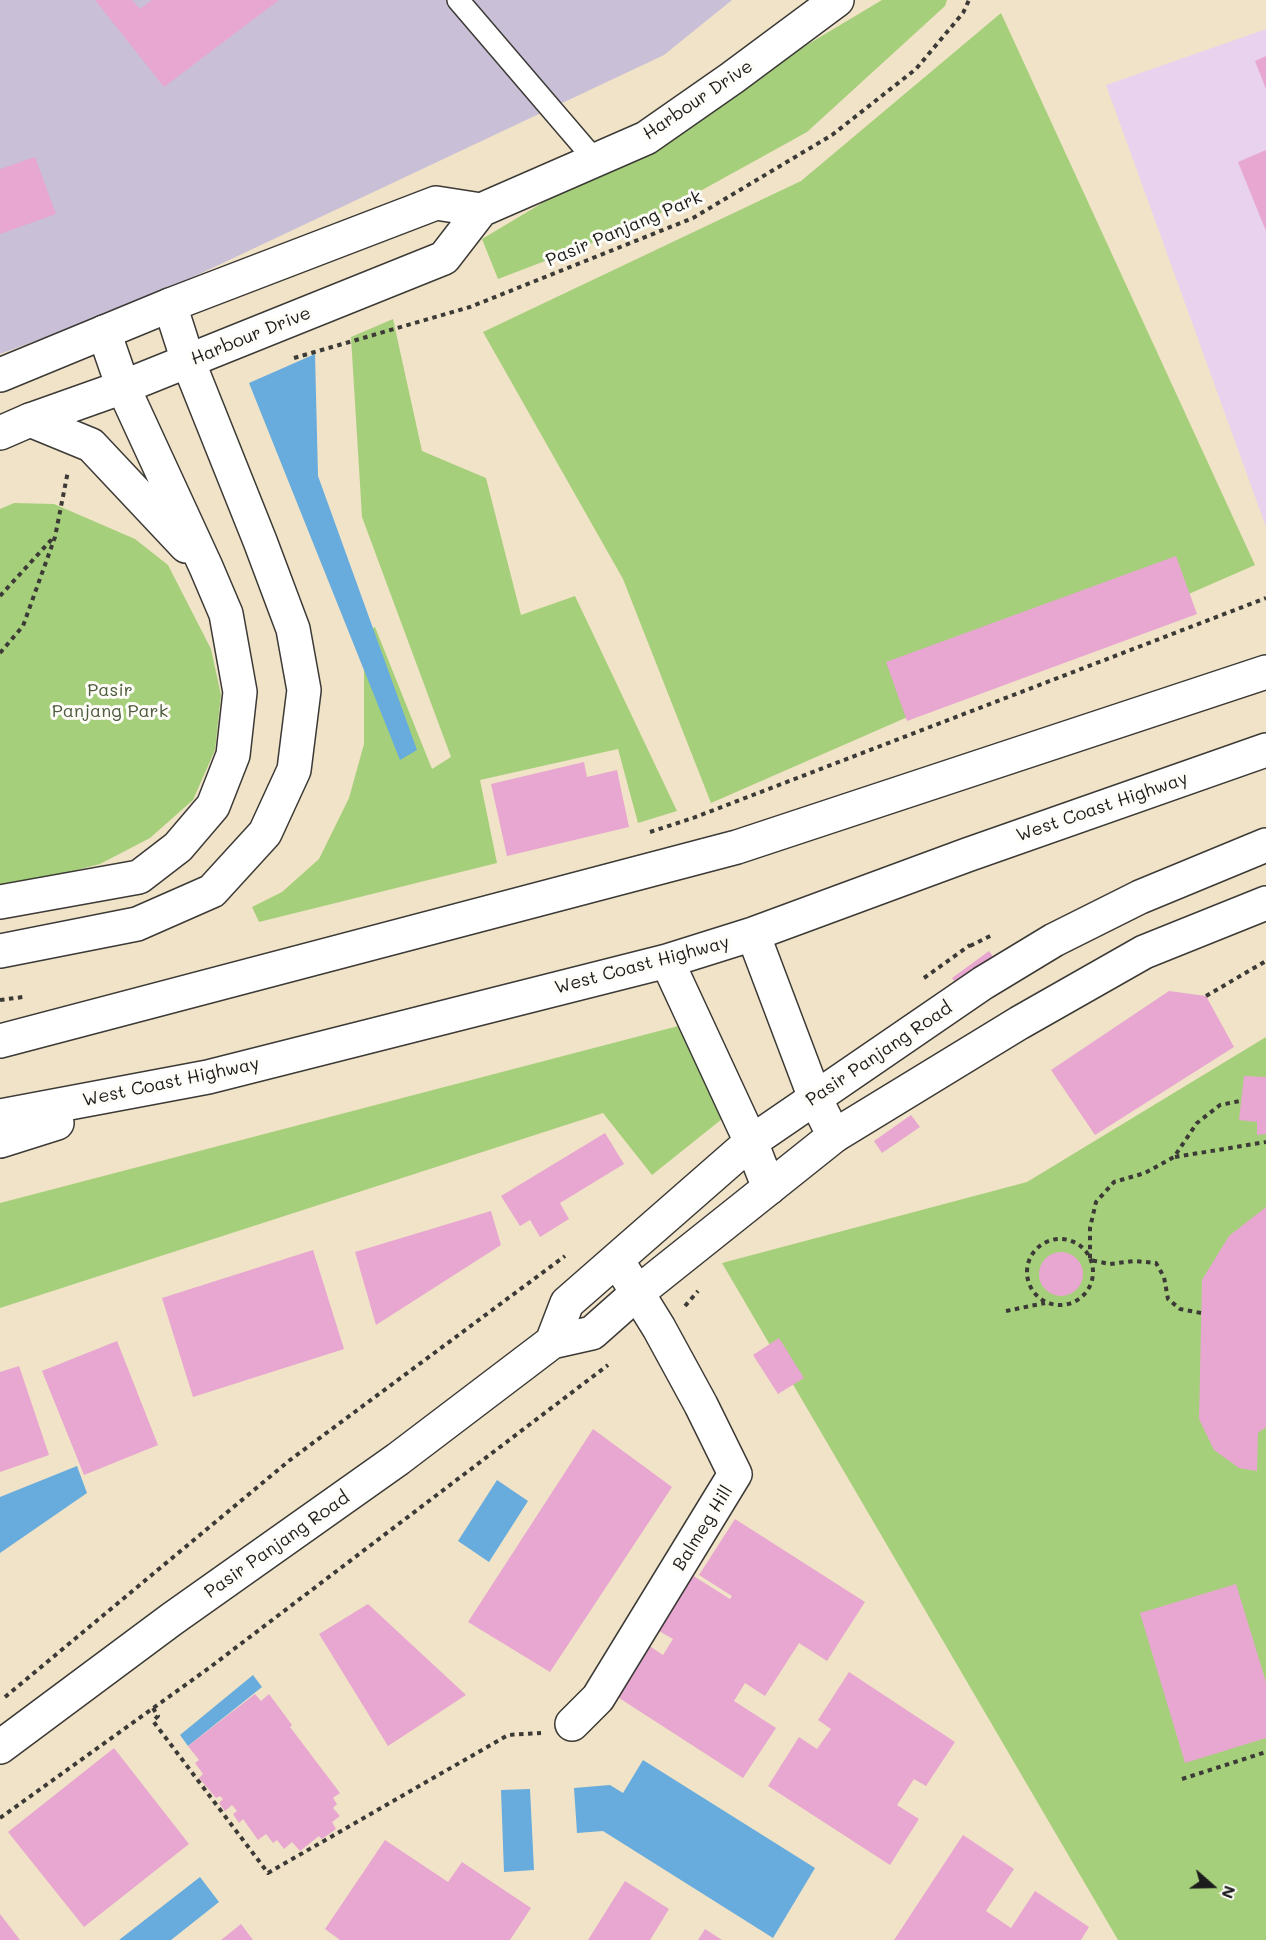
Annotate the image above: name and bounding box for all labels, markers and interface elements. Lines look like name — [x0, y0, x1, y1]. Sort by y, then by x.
street label: Harbour Drive — [639, 55, 757, 145]
street label: Pasir Panjang Park — [543, 186, 705, 272]
street label: Harbour Drive — [188, 302, 314, 370]
park label: Pasir Panjang Park — [52, 679, 168, 722]
street label: West Coast Highway — [1013, 767, 1191, 847]
street label: West Coast Highway — [552, 931, 732, 999]
street label: Pasir Panjang Road — [802, 997, 956, 1111]
street label: West Coast Highway — [81, 1053, 261, 1111]
street label: Balmeg Hill — [668, 1482, 738, 1574]
street label: Pasir Panjang Road — [200, 1487, 354, 1603]
north arrow — [1182, 1856, 1242, 1916]
text: N — [1217, 1883, 1241, 1902]

